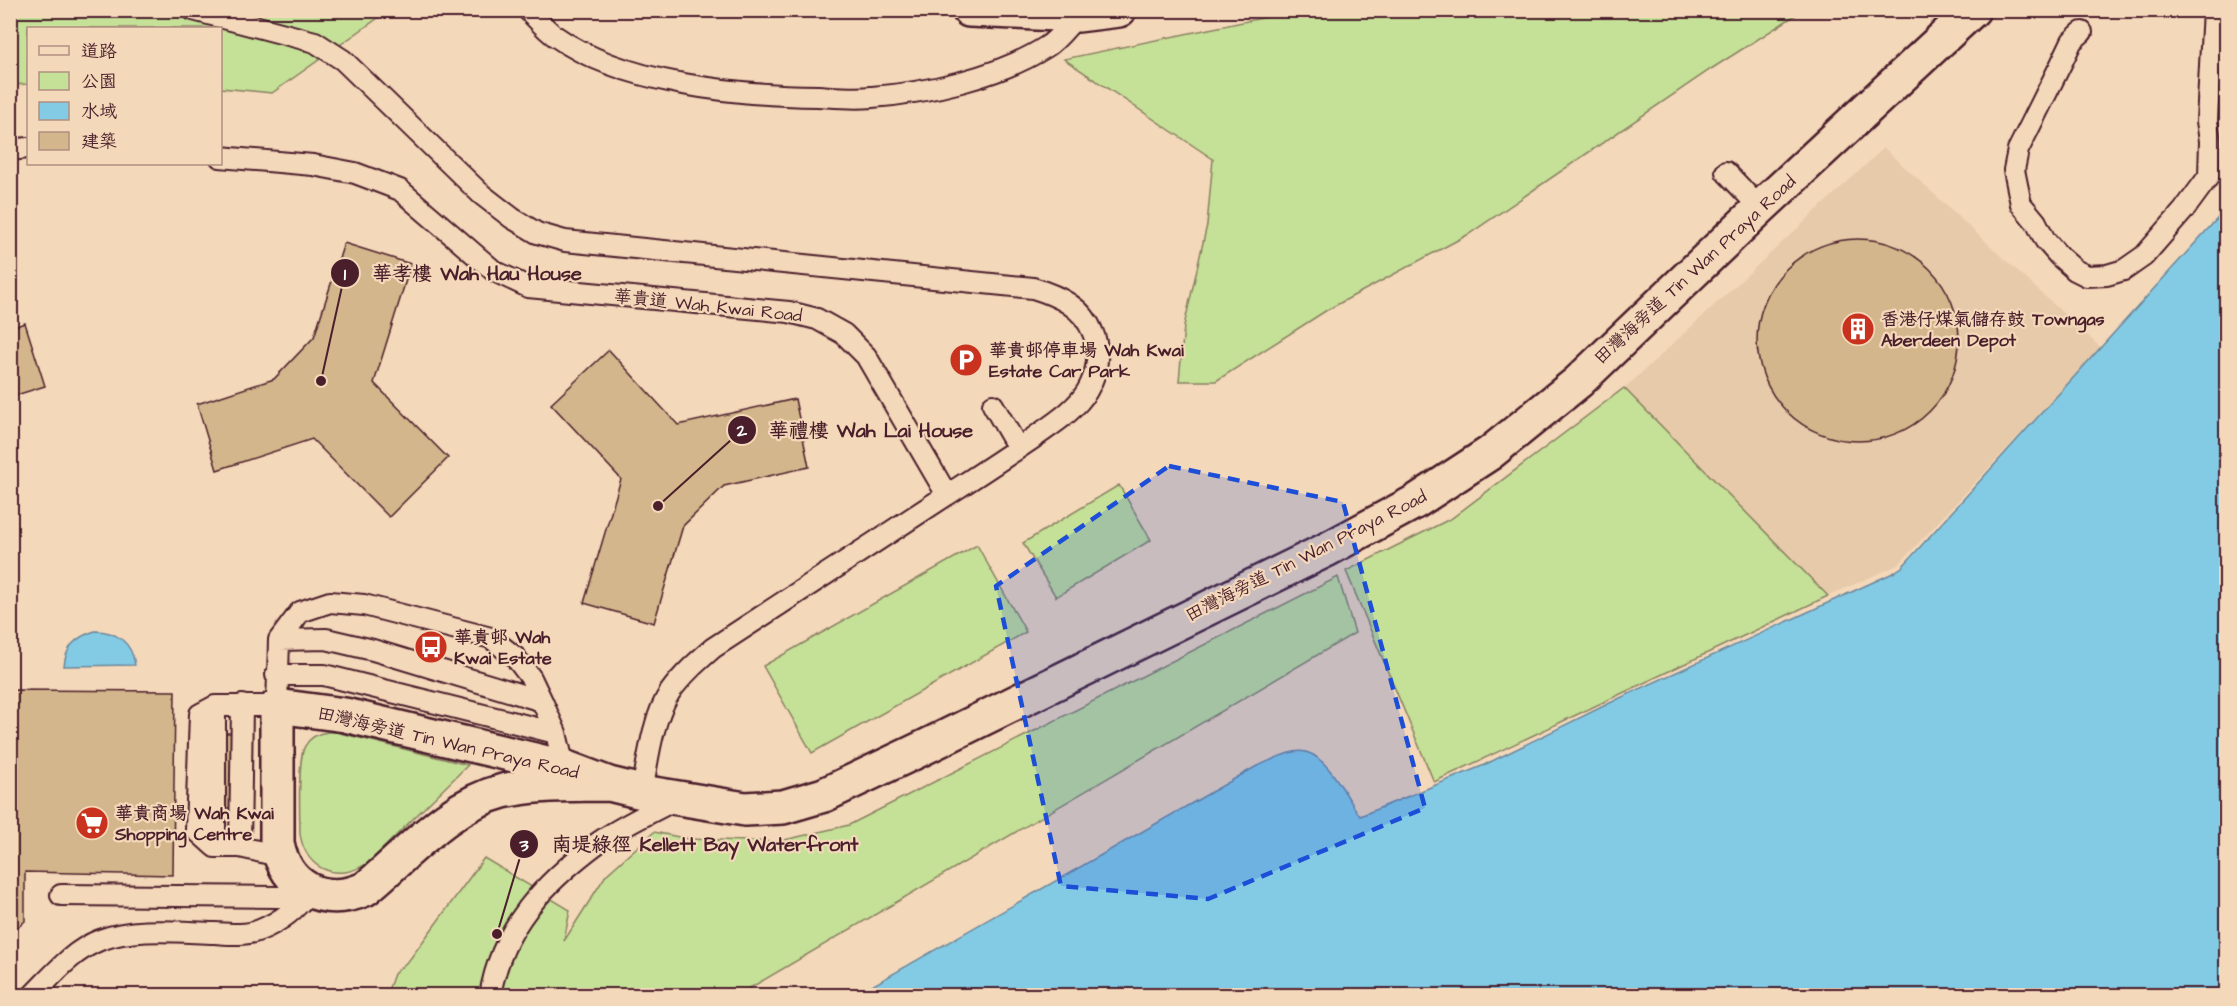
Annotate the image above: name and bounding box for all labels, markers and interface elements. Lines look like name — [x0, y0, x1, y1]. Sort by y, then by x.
legend — [27, 27, 222, 165]
text: 道路 — [81, 39, 117, 64]
text: 公園 — [81, 69, 117, 94]
text: 水域 — [81, 99, 117, 124]
text: 建築 — [81, 129, 117, 154]
street label: 田灣海旁道 Tin Wan Praya Road — [1589, 170, 1802, 371]
callout: 華孝樓 Wah Hau House — [330, 254, 594, 292]
text: 華孝樓 Wah Hau House — [372, 260, 582, 288]
text: 1 — [344, 262, 347, 287]
street label: 華貴道 Wah Kwai Road — [613, 284, 803, 328]
place label: 香港仔煤氣儲存鼓 Towngas Aberdeen Depot — [1881, 307, 2105, 353]
building icon: 香港仔煤氣儲存鼓 Towngas Aberdeen Depot — [1840, 311, 1876, 347]
place label: 華貴邨停車場 Wah Kwai Estate Car Park — [989, 338, 1184, 384]
parking icon: 華貴邨停車場 Wah Kwai Estate Car Park — [948, 342, 984, 378]
callout: 華禮樓 Wah Lai House — [727, 411, 985, 449]
text: 華禮樓 Wah Lai House — [769, 417, 973, 445]
text: 2 — [736, 418, 748, 443]
street label: 田灣海旁道 Tin Wan Praya Road — [1181, 484, 1431, 629]
place label: 華貴邨 Wah Kwai Estate — [454, 625, 552, 671]
bus stop icon: 華貴邨 Wah Kwai Estate — [413, 629, 449, 665]
street label: 田灣海旁道 Tin Wan Praya Road — [314, 701, 581, 786]
place label: 華貴商場 Wah Kwai Shopping Centre — [114, 801, 274, 848]
supermarket icon: 華貴商場 Wah Kwai Shopping Centre — [74, 805, 110, 841]
callout: 南堤綠徑 Kellett Bay Waterfront — [509, 825, 870, 863]
text: 南堤綠徑 Kellett Bay Waterfront — [552, 831, 859, 860]
text: 3 — [518, 833, 529, 858]

